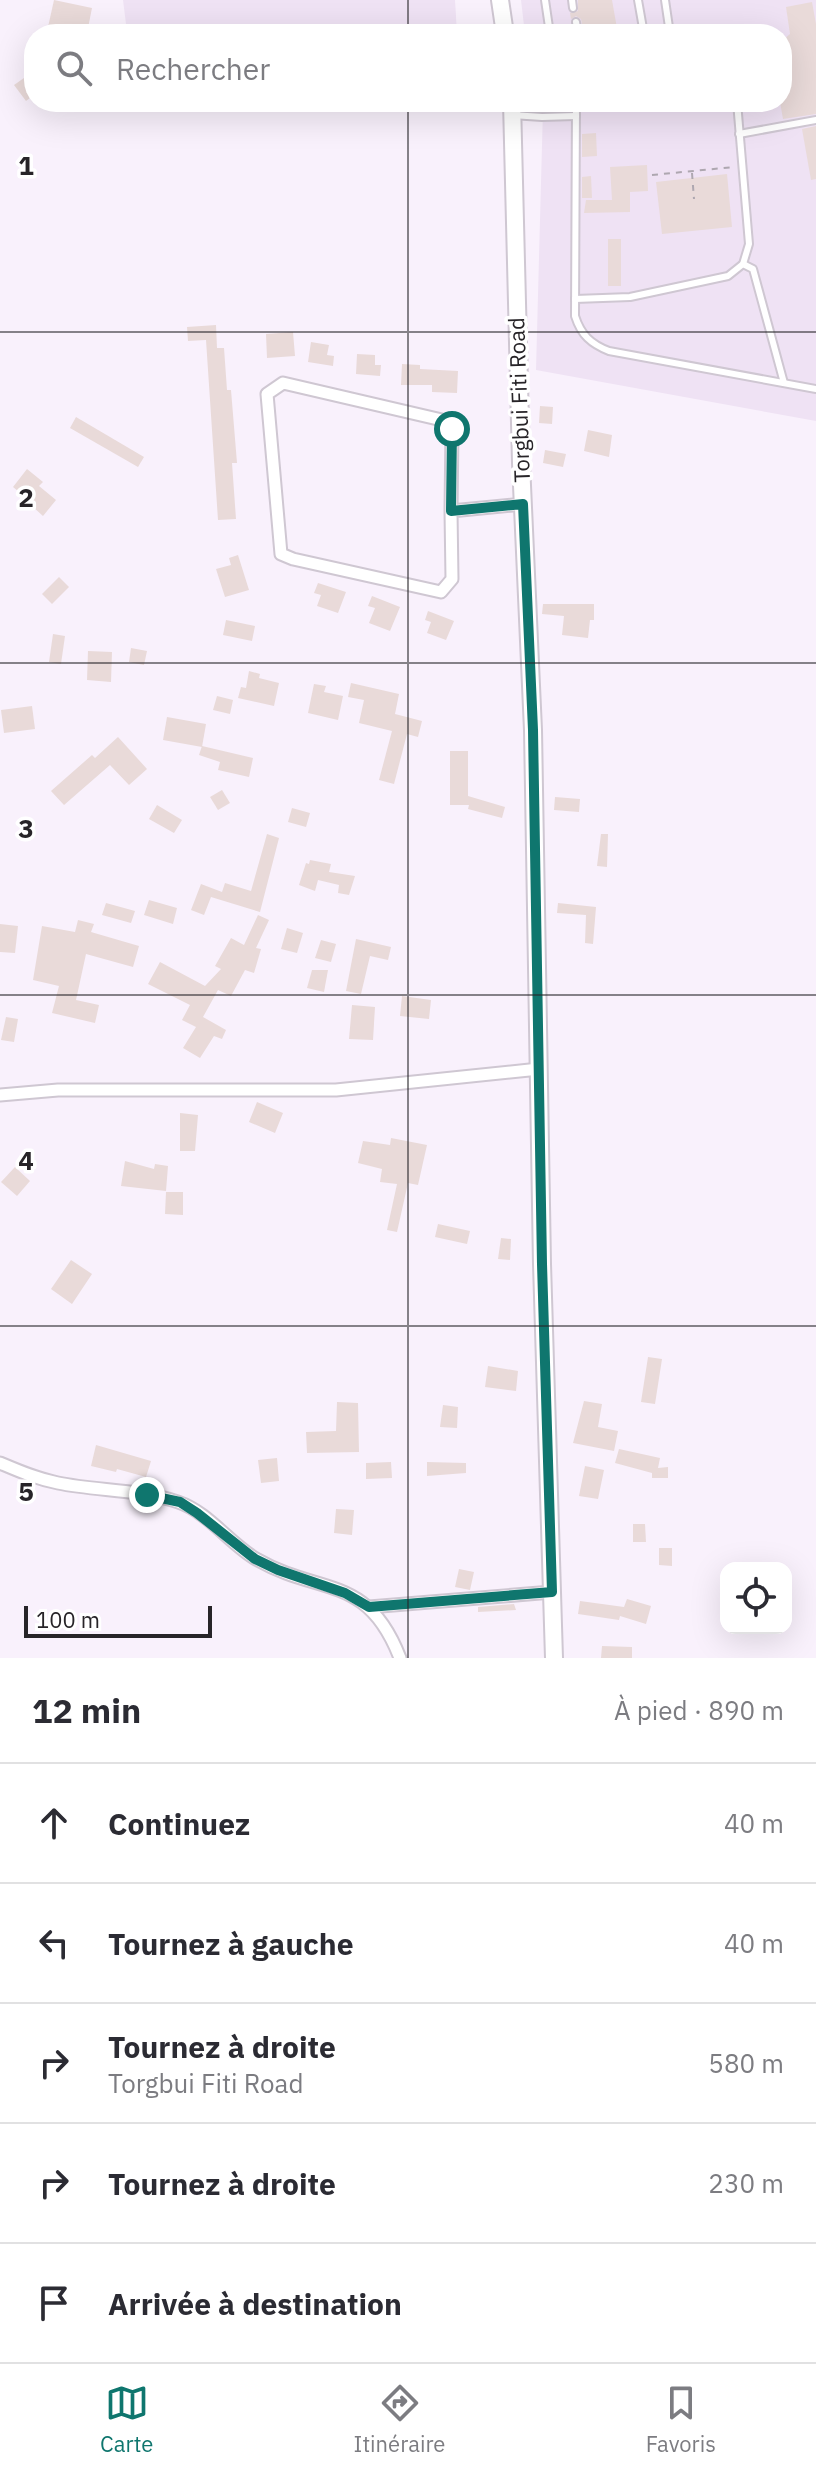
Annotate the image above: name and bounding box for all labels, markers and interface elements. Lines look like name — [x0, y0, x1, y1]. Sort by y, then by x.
search box — [24, 24, 792, 112]
icon: search — [52, 46, 96, 90]
text: Rechercher — [116, 49, 270, 88]
text: 1 — [18, 148, 34, 182]
street label: Torgbui Fiti Road — [501, 317, 536, 483]
route start — [434, 411, 470, 447]
text: 2 — [18, 480, 34, 514]
text: 3 — [18, 811, 34, 845]
text: 4 — [18, 1143, 34, 1177]
text: 5 — [18, 1474, 34, 1508]
route end — [129, 1477, 165, 1513]
map controls — [720, 1562, 792, 1634]
button: locate — [720, 1562, 792, 1634]
scale bar — [24, 1602, 212, 1638]
text: 100 m — [36, 1605, 100, 1634]
text: 12 min — [32, 1688, 141, 1732]
text: À pied · 890 m — [614, 1693, 784, 1727]
icon: ahead — [32, 1801, 76, 1845]
text: Continuez — [108, 1804, 250, 1843]
text: 40 m — [724, 1806, 784, 1840]
icon: left — [32, 1921, 76, 1965]
text: Tournez à gauche — [108, 1924, 354, 1963]
text: 40 m — [724, 1926, 784, 1960]
text: Tournez à droite — [108, 2027, 336, 2066]
icon: right — [32, 2041, 76, 2085]
text: 580 m — [708, 2046, 784, 2080]
text: Torgbui Fiti Road — [108, 2066, 303, 2100]
icon: right — [32, 2161, 76, 2205]
text: Tournez à droite — [108, 2164, 336, 2203]
text: 230 m — [708, 2166, 784, 2200]
icon: arrive — [32, 2281, 76, 2325]
text: Arrivée à destination — [108, 2284, 402, 2323]
tab: Carte — [100, 2381, 153, 2458]
tab: Itinéraire — [354, 2381, 445, 2458]
tab: Favoris — [646, 2381, 716, 2458]

